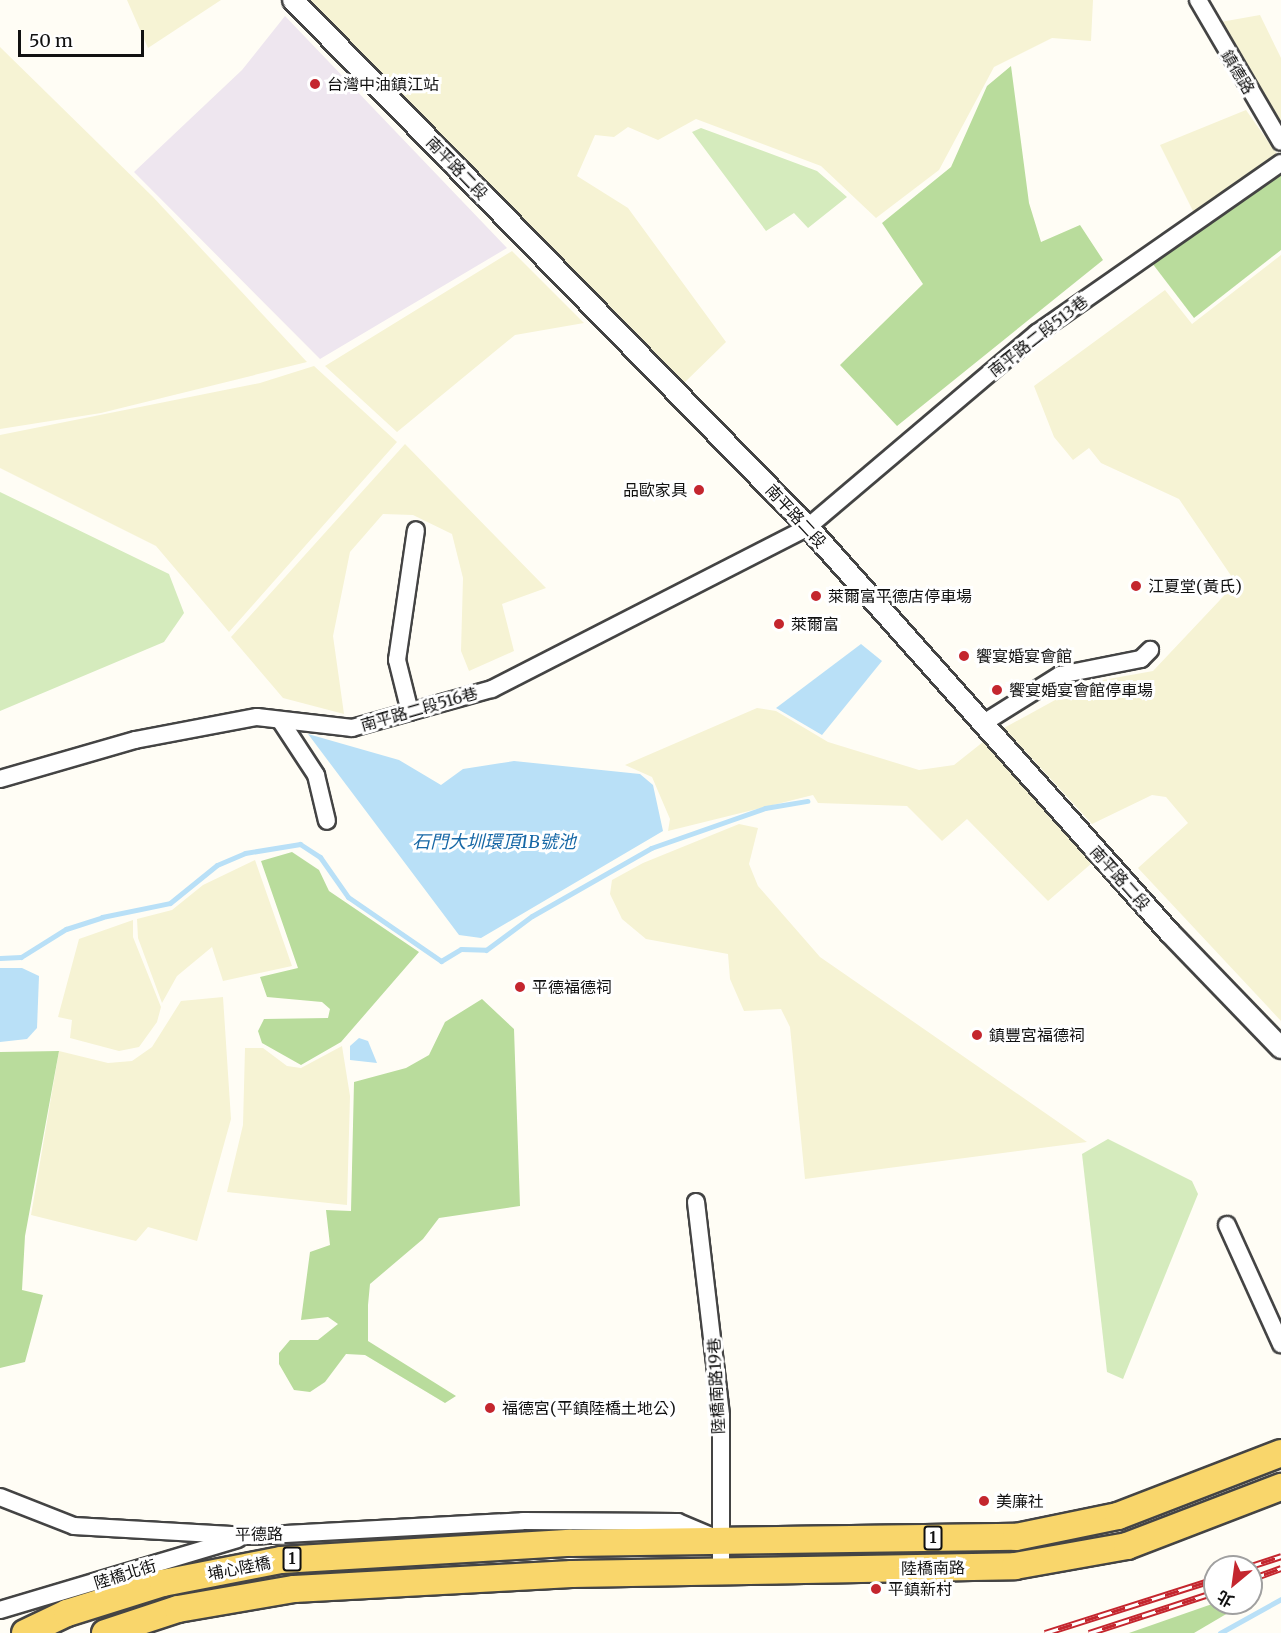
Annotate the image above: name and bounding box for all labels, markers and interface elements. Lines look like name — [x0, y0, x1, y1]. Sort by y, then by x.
scale bar — [21, 18, 147, 56]
text: 50 m — [29, 29, 73, 52]
street label: 鎮德路 — [1217, 46, 1259, 98]
place label: 台灣中油鎮江站 — [327, 74, 439, 94]
marker: 台灣中油鎮江站 — [308, 77, 322, 91]
street label: 南平路二段 — [422, 133, 492, 203]
street label: 南平路二段513巷 — [985, 291, 1091, 381]
place label: 品歐家具 — [623, 480, 687, 500]
street label: 南平路二段 — [762, 480, 830, 552]
marker: 品歐家具 — [692, 483, 706, 497]
place label: 江夏堂(黃氏) — [1148, 576, 1242, 596]
marker: 江夏堂(黃氏) — [1129, 579, 1143, 593]
place label: 萊爾富平德店停車場 — [828, 586, 972, 606]
marker: 萊爾富平德店停車場 — [809, 589, 823, 603]
place label: 萊爾富 — [791, 614, 839, 634]
marker: 萊爾富 — [772, 617, 786, 631]
place label: 饗宴婚宴會館 — [976, 646, 1072, 666]
marker: 饗宴婚宴會館 — [957, 649, 971, 663]
place label: 饗宴婚宴會館停車場 — [1009, 680, 1153, 700]
street label: 南平路二段516巷 — [358, 683, 480, 735]
marker: 饗宴婚宴會館停車場 — [990, 683, 1004, 697]
water label: 石門大圳環頂1B號池 — [412, 831, 576, 853]
street label: 南平路二段 — [1086, 842, 1154, 914]
place label: 平德福德祠 — [532, 977, 612, 997]
marker: 平德福德祠 — [513, 980, 527, 994]
place label: 鎮豐宮福德祠 — [989, 1025, 1085, 1045]
marker: 鎮豐宮福德祠 — [970, 1028, 984, 1042]
street label: 陸橋南路19巷 — [704, 1337, 728, 1435]
place label: 福德宮(平鎮陸橋土地公) — [502, 1398, 676, 1418]
marker: 福德宮(平鎮陸橋土地公) — [483, 1401, 497, 1415]
place label: 美廉社 — [996, 1491, 1044, 1511]
marker: 美廉社 — [977, 1494, 991, 1508]
street label: 平德路 — [235, 1524, 283, 1544]
road number: 1 — [922, 1526, 944, 1550]
road number: 1 — [282, 1547, 302, 1571]
street label: 埔心陸橋 — [206, 1552, 272, 1584]
street label: 陸橋北街 — [92, 1555, 158, 1593]
north arrow — [1203, 1555, 1263, 1615]
street label: 陸橋南路 — [901, 1558, 965, 1578]
place label: 平鎮新村 — [888, 1579, 952, 1599]
marker: 平鎮新村 — [869, 1582, 883, 1596]
text: 北 — [1213, 1586, 1237, 1612]

